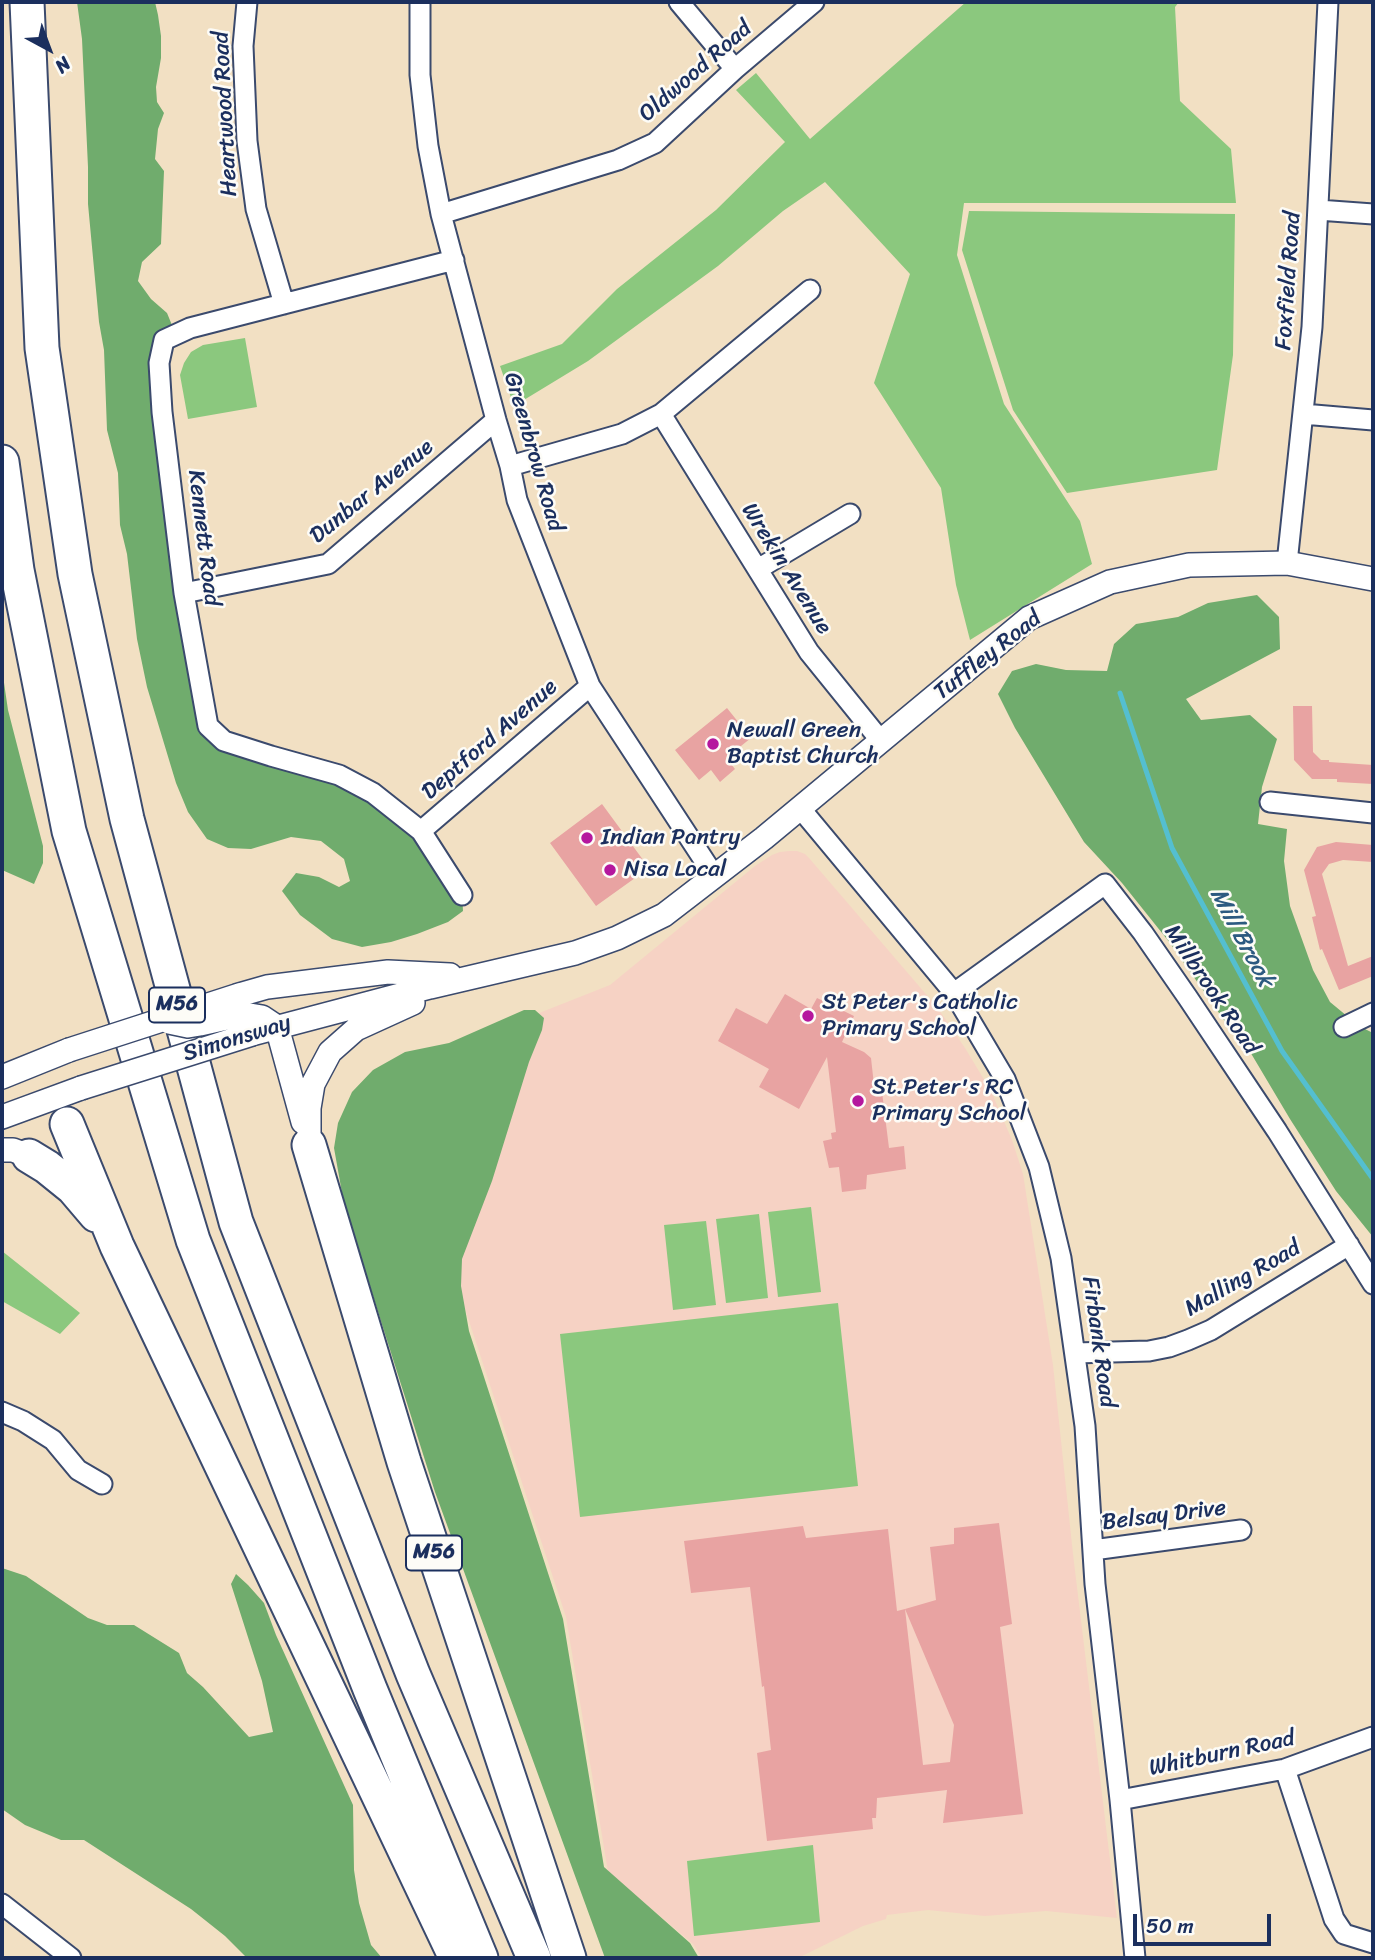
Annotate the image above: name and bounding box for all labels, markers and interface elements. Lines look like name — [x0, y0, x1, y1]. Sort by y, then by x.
north arrow — [14, 14, 84, 84]
street label: Oldwood Road — [634, 16, 758, 128]
street label: Heartwood Road — [208, 31, 244, 197]
text: N — [47, 48, 79, 82]
street label: Foxfield Road — [1270, 211, 1308, 351]
street label: Greenbrow Road — [497, 369, 569, 535]
street label: Dunbar Avenue — [305, 434, 439, 550]
street label: Kennett Road — [181, 468, 225, 608]
street label: Wrekin Avenue — [735, 498, 837, 640]
street label: Tuffley Road — [929, 605, 1047, 707]
street label: Deptford Avenue — [417, 674, 563, 806]
place label: Newall Green Baptist Church — [727, 717, 879, 771]
marker: Newall Green Baptist Church — [705, 736, 721, 752]
place label: Indian Pantry — [601, 824, 740, 852]
marker: Indian Pantry — [579, 830, 595, 846]
place label: Nisa Local — [624, 856, 726, 884]
marker: Nisa Local — [602, 862, 618, 878]
water label: Mill Brook — [1203, 883, 1279, 993]
street label: Millbrook Road — [1157, 920, 1265, 1060]
road number: M56 — [149, 988, 205, 1023]
place label: St Peter's Catholic Primary School — [822, 989, 1018, 1043]
marker: St Peter's Catholic Primary School — [800, 1008, 816, 1024]
street label: Simonsway — [180, 1010, 294, 1068]
place label: St.Peter's RC Primary School — [872, 1074, 1026, 1128]
marker: St.Peter's RC Primary School — [850, 1093, 866, 1109]
street label: Malling Road — [1180, 1235, 1306, 1323]
street label: Firbank Road — [1075, 1275, 1121, 1409]
street label: Belsay Drive — [1100, 1495, 1228, 1537]
road number: M56 — [406, 1536, 462, 1570]
street label: Whitburn Road — [1147, 1725, 1297, 1783]
scale bar — [1137, 1900, 1275, 1944]
text: 50 m — [1146, 1907, 1194, 1945]

